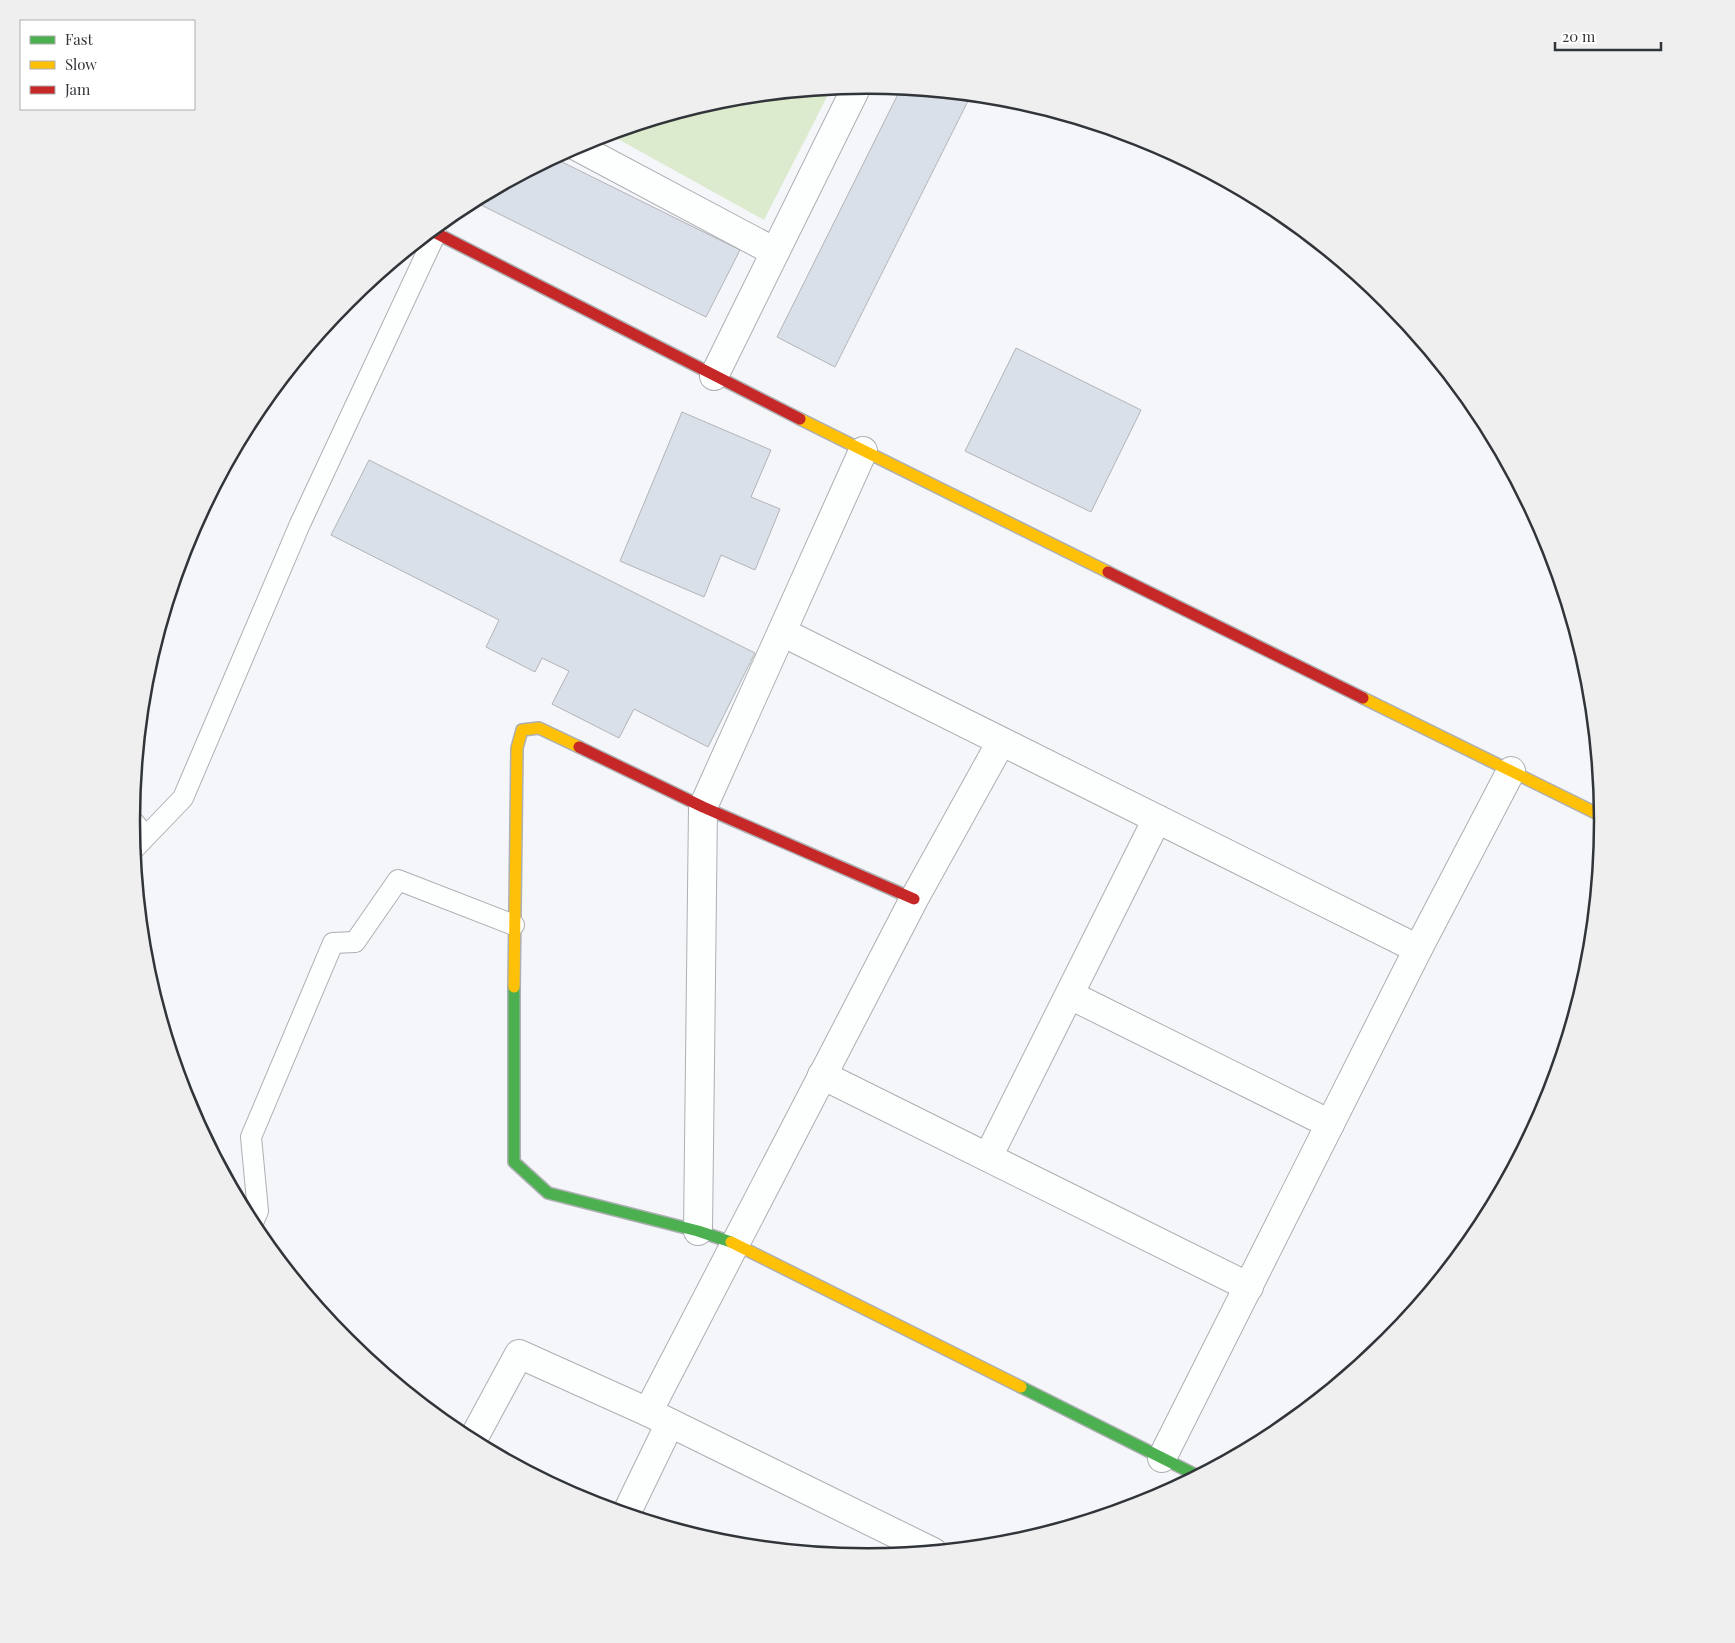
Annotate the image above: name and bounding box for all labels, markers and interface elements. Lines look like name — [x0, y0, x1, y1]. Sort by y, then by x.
legend — [20, 20, 195, 110]
scale bar — [1555, 20, 1661, 52]
text: 20 m — [1562, 26, 1596, 46]
text: Fast — [65, 29, 94, 49]
text: Slow — [65, 54, 97, 74]
text: Jam — [64, 79, 91, 99]

